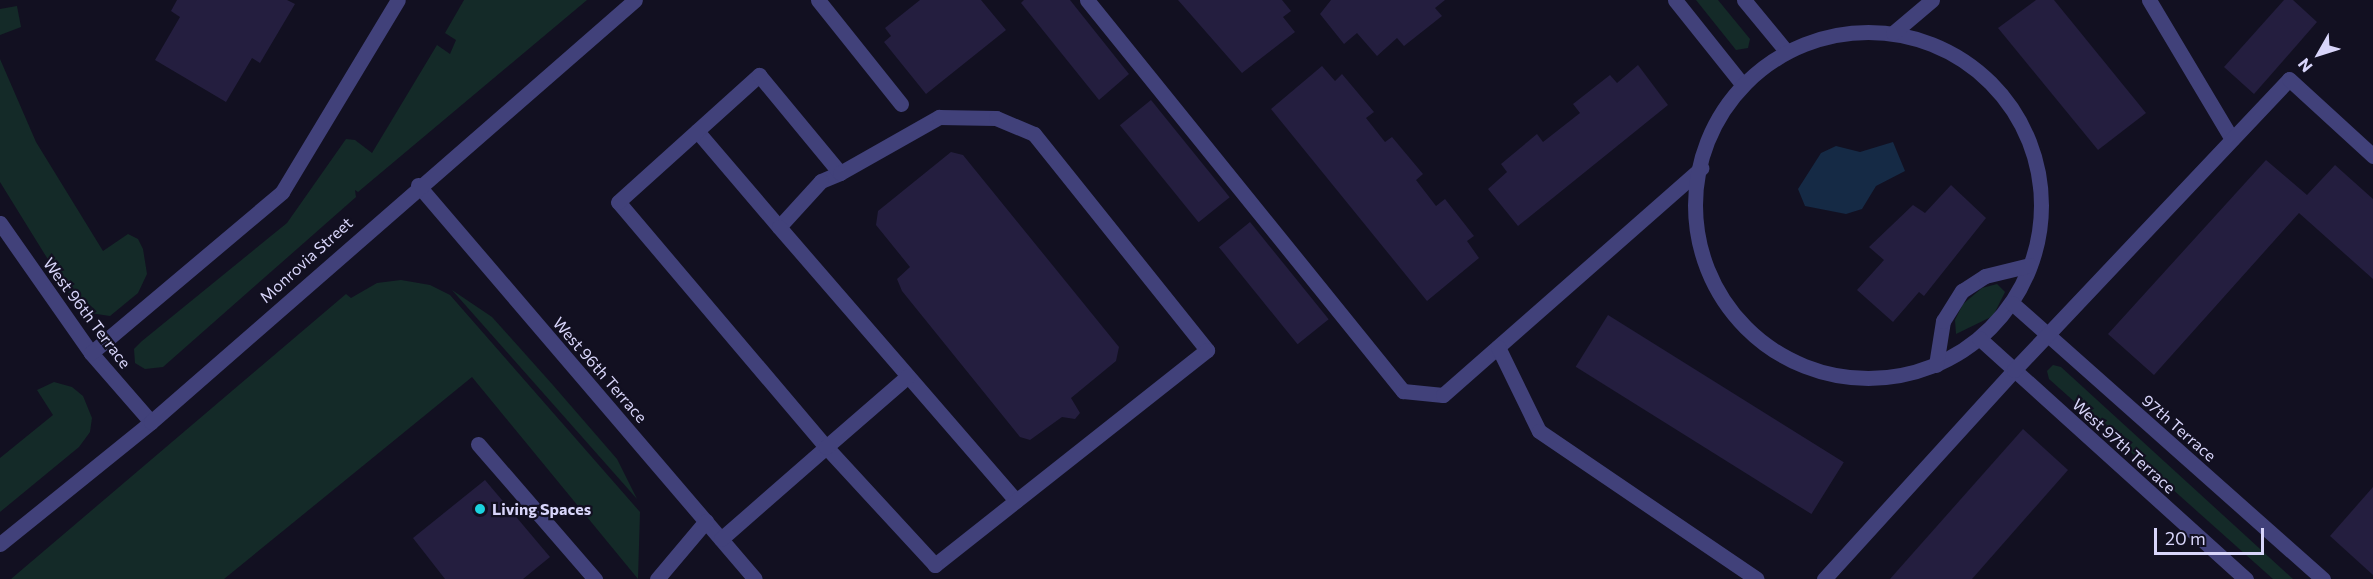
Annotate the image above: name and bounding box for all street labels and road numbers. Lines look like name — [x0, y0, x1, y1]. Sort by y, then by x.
street label: Monrovia Street — [256, 213, 356, 307]
street label: West 96th Terrace — [39, 254, 135, 372]
street label: West 96th Terrace — [549, 313, 651, 427]
street label: 97th Terrace — [2138, 391, 2220, 465]
street label: West 97th Terrace — [2068, 395, 2180, 497]

